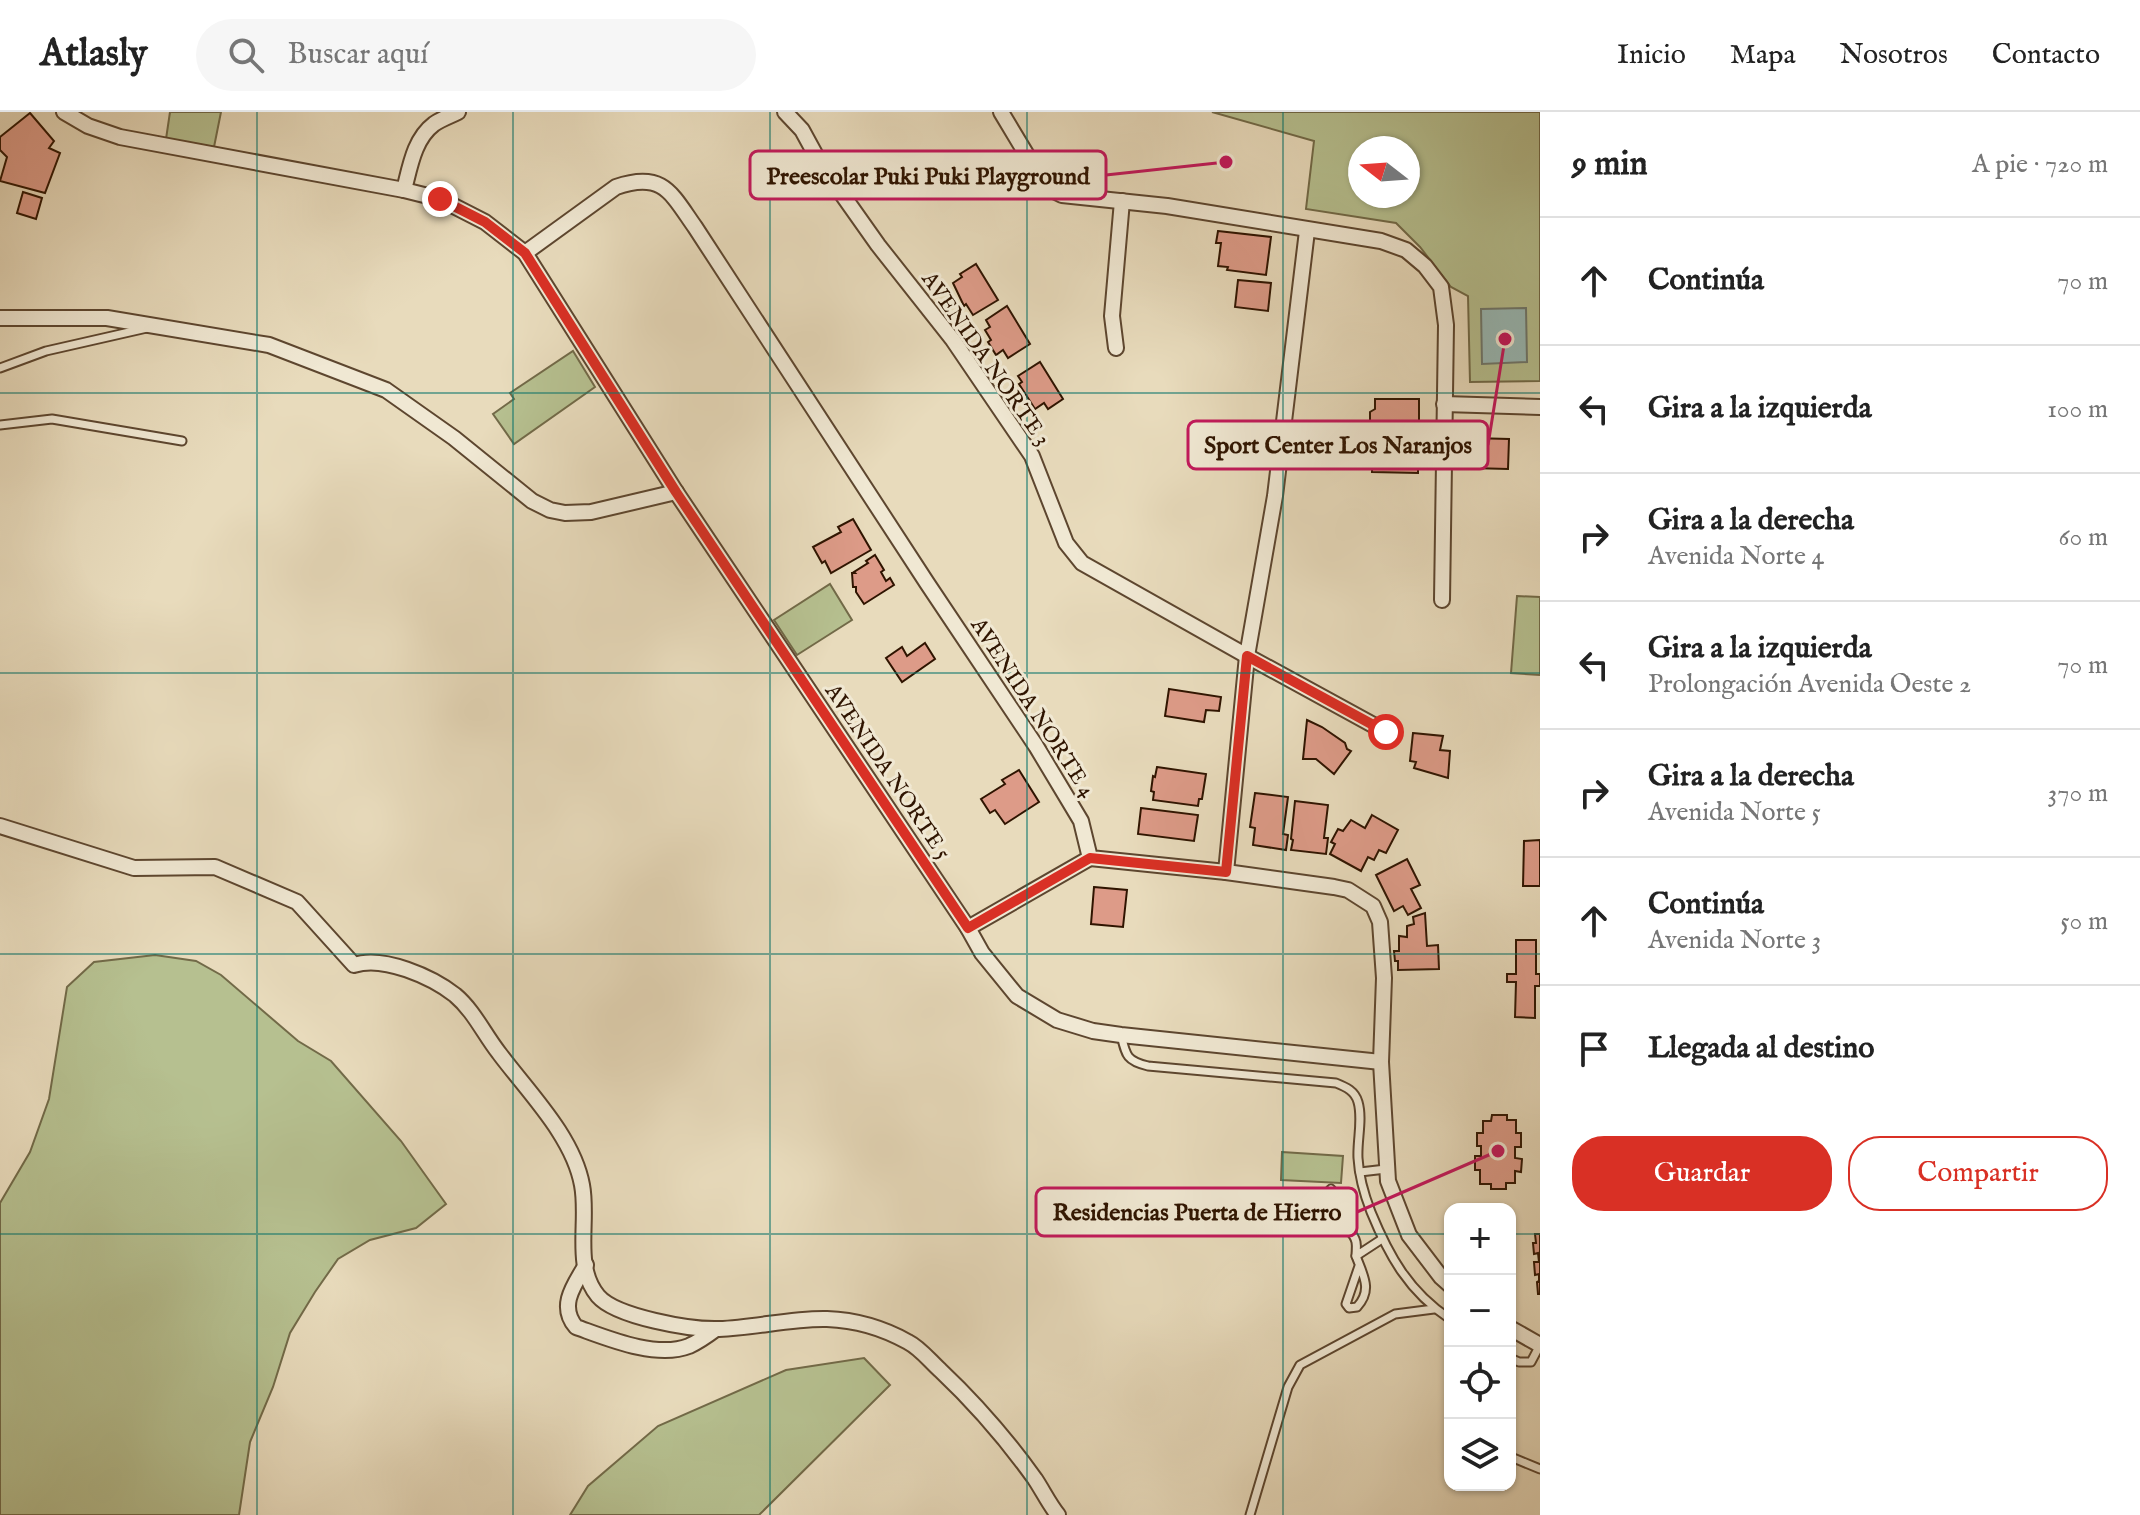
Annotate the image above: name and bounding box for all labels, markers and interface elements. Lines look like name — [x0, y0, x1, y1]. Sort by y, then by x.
search box — [196, 19, 756, 91]
text: Atlasly — [40, 31, 148, 79]
icon: search — [224, 33, 268, 77]
text: Buscar aquí — [288, 36, 428, 74]
text: Inicio — [1617, 38, 1686, 73]
text: Mapa — [1730, 38, 1796, 73]
text: Nosotros — [1840, 38, 1948, 73]
text: Contacto — [1992, 38, 2100, 73]
north arrow — [1348, 136, 1420, 208]
text: 9 min — [1572, 143, 1648, 186]
text: A pie · 720 m — [1972, 148, 2108, 181]
callout: Preescolar Puki Puki Playground — [750, 151, 1106, 199]
text: Preescolar Puki Puki Playground — [766, 162, 1091, 193]
route end — [422, 181, 458, 217]
icon: ahead — [1572, 259, 1616, 303]
text: Continúa — [1648, 262, 1764, 300]
text: 70 m — [2057, 265, 2108, 298]
street label: AVENIDA NORTE 3 — [914, 266, 1056, 452]
icon: left — [1572, 387, 1616, 431]
text: Gira a la izquierda — [1648, 390, 1872, 428]
text: 100 m — [2047, 393, 2108, 426]
callout: Sport Center Los Naranjos — [1188, 421, 1488, 469]
text: Sport Center Los Naranjos — [1204, 431, 1473, 462]
text: Gira a la derecha — [1648, 502, 1854, 540]
icon: right — [1572, 515, 1616, 559]
text: 60 m — [2059, 521, 2108, 554]
text: Avenida Norte 4 — [1648, 540, 1824, 573]
street label: AVENIDA NORTE 4 — [963, 612, 1101, 803]
text: Gira a la izquierda — [1648, 630, 1872, 668]
icon: left — [1572, 643, 1616, 687]
text: 70 m — [2057, 649, 2108, 682]
text: Prolongación Avenida Oeste 2 — [1648, 668, 1971, 701]
street label: AVENIDA NORTE 5 — [818, 678, 957, 865]
route start — [1368, 714, 1404, 750]
text: Gira a la derecha — [1648, 758, 1854, 796]
icon: right — [1572, 771, 1616, 815]
text: 370 m — [2048, 777, 2108, 810]
text: Avenida Norte 5 — [1648, 796, 1821, 829]
text: Continúa — [1648, 886, 1764, 924]
icon: ahead — [1572, 899, 1616, 943]
text: 50 m — [2060, 905, 2108, 938]
text: Avenida Norte 3 — [1648, 924, 1821, 957]
icon: arrive — [1572, 1027, 1616, 1071]
text: Llegada al destino — [1648, 1030, 1874, 1068]
button: Guardar — [1572, 1136, 1832, 1211]
button: Compartir — [1848, 1136, 2108, 1211]
callout: Residencias Puerta de Hierro — [1036, 1188, 1357, 1236]
text: Residencias Puerta de Hierro — [1053, 1198, 1341, 1229]
map controls — [1444, 1203, 1516, 1491]
button: + — [1444, 1203, 1516, 1275]
button: − — [1444, 1275, 1516, 1347]
button: locate — [1444, 1347, 1516, 1419]
button: layers — [1444, 1419, 1516, 1491]

